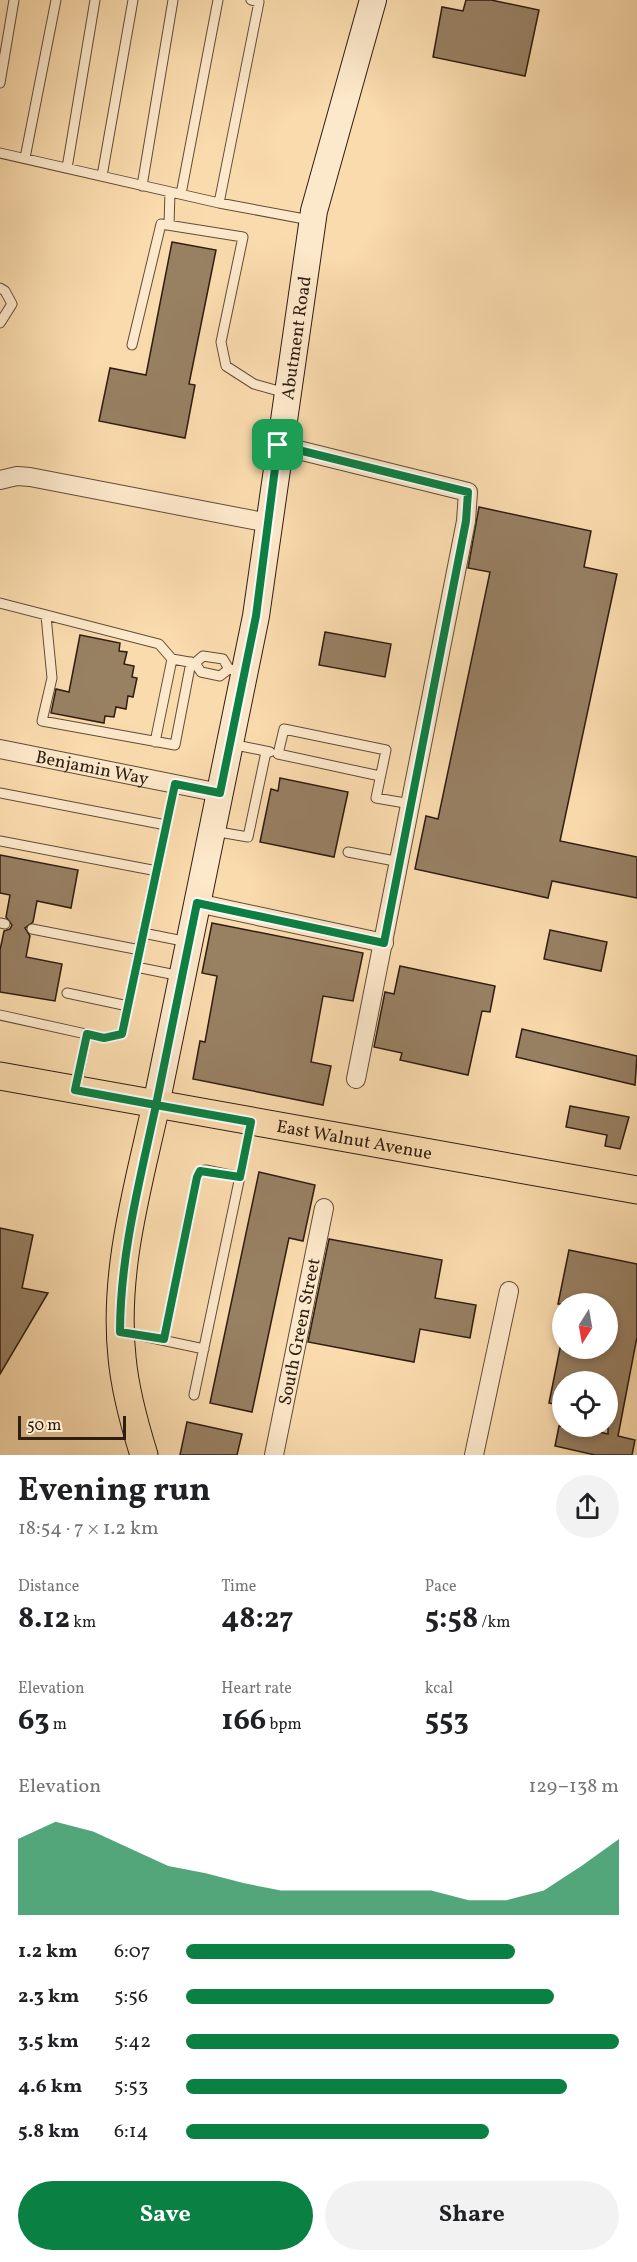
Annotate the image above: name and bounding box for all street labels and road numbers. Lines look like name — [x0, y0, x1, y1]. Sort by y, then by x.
street label: Abutment Road — [276, 275, 319, 402]
street label: Benjamin Way — [33, 745, 151, 792]
street label: East Walnut Avenue — [274, 1115, 434, 1167]
street label: South Green Street — [273, 1256, 328, 1408]

